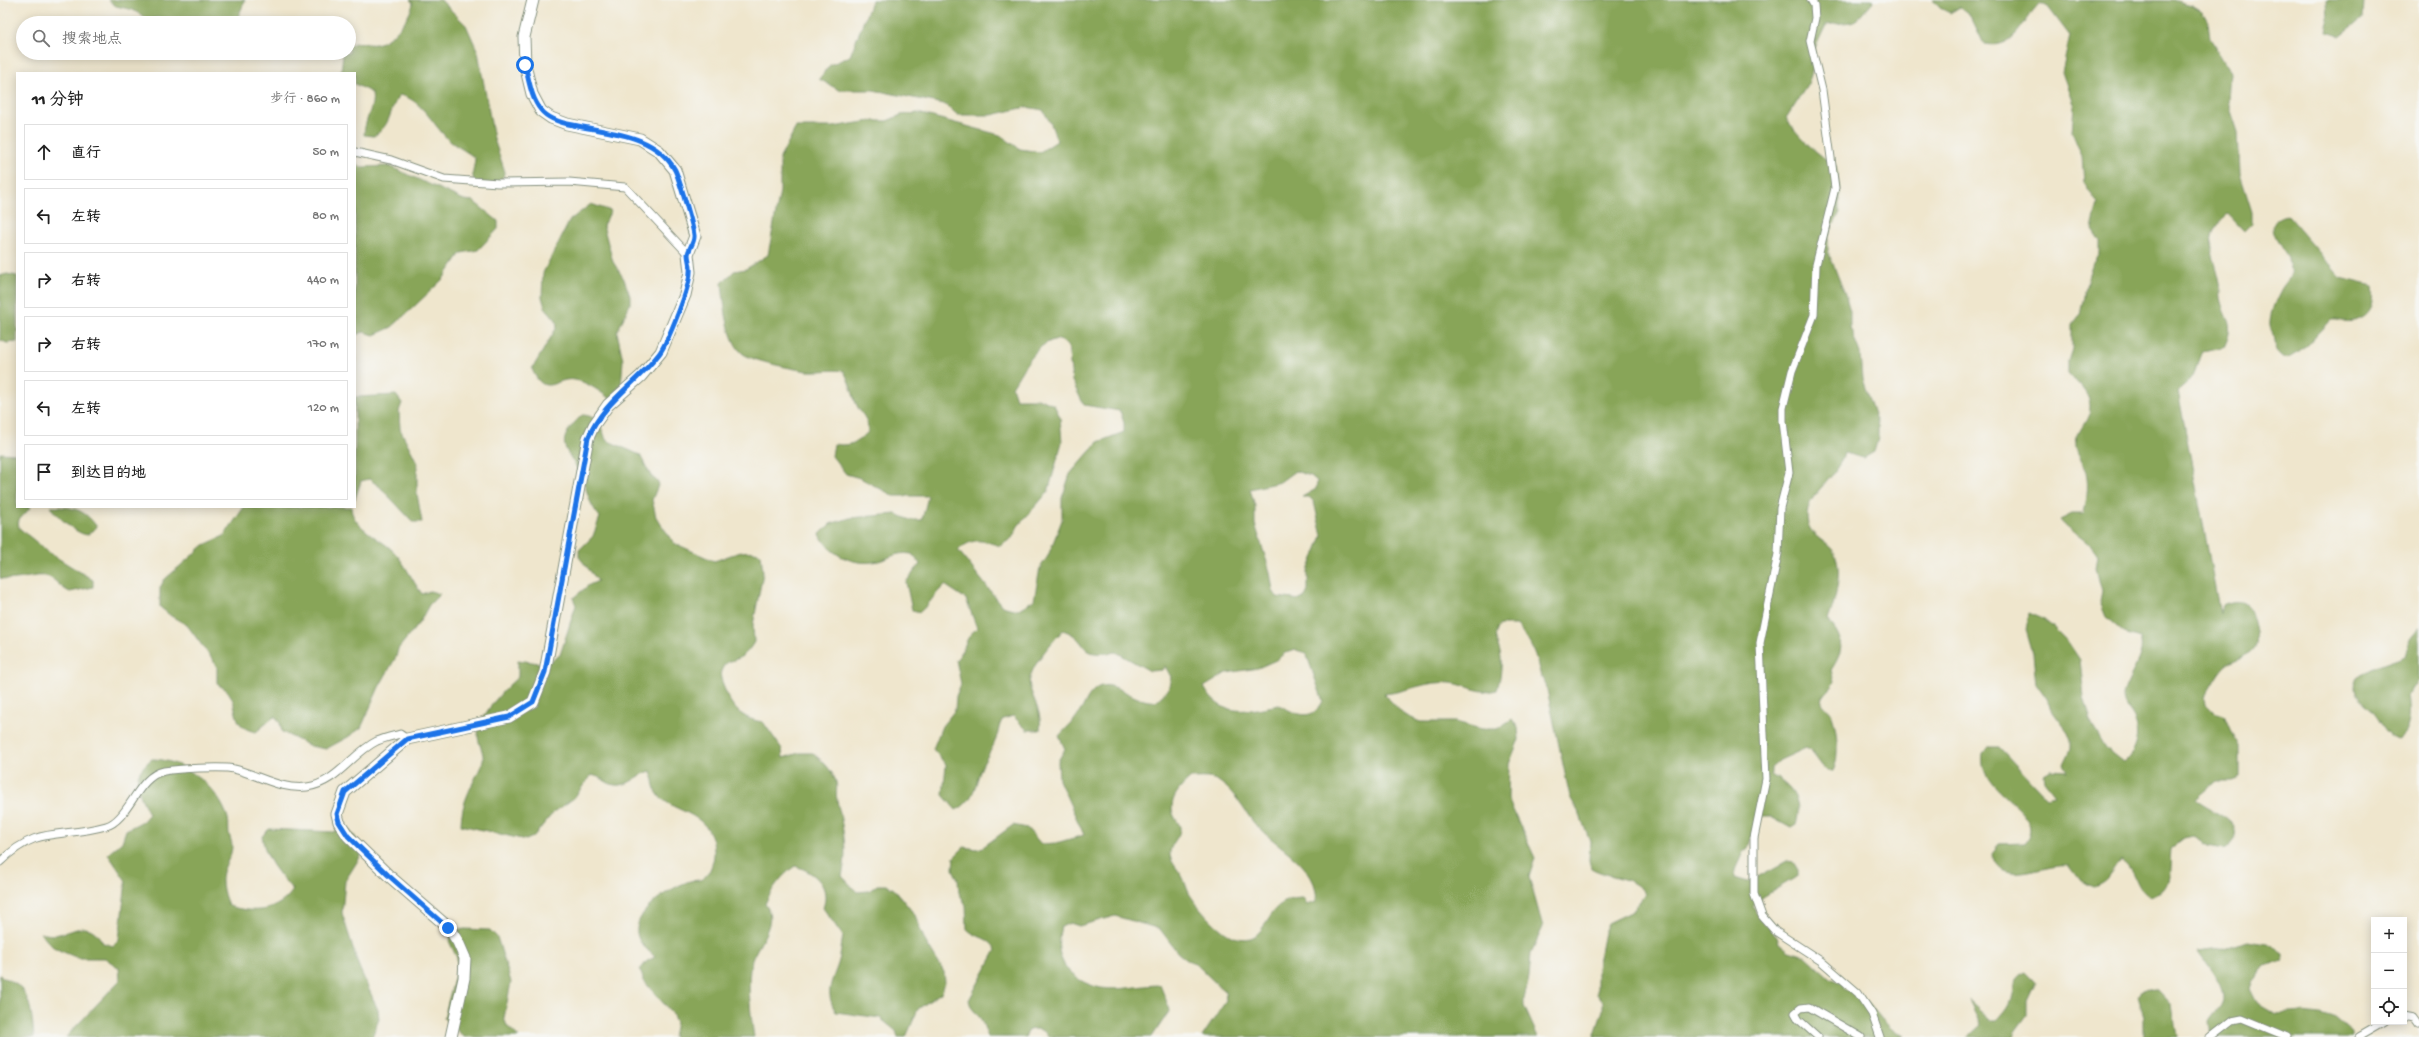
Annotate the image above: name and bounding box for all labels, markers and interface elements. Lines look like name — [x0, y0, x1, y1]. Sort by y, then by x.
search box — [16, 16, 356, 60]
icon: search — [30, 27, 52, 49]
text: 搜索地点 — [62, 31, 122, 49]
route start — [516, 56, 534, 74]
text: 11 分钟 — [32, 91, 84, 111]
text: 步行 · 860 m — [270, 92, 340, 107]
icon: ahead — [33, 141, 55, 163]
text: 直行 — [71, 145, 101, 163]
text: 50 m — [312, 145, 339, 160]
icon: left — [33, 205, 55, 227]
text: 左转 — [71, 209, 101, 227]
text: 80 m — [312, 209, 339, 224]
icon: right — [33, 269, 55, 291]
text: 右转 — [71, 273, 101, 291]
text: 440 m — [307, 273, 339, 288]
icon: right — [33, 333, 55, 355]
text: 右转 — [71, 337, 101, 355]
text: 170 m — [307, 337, 339, 352]
icon: left — [33, 397, 55, 419]
text: 左转 — [71, 401, 101, 419]
text: 120 m — [308, 401, 339, 416]
icon: arrive — [33, 461, 55, 483]
text: 到达目的地 — [71, 465, 146, 483]
map controls — [2371, 917, 2407, 1025]
button: + — [2371, 917, 2407, 953]
route end — [439, 919, 457, 937]
button: − — [2371, 953, 2407, 989]
button: locate — [2371, 989, 2407, 1025]

